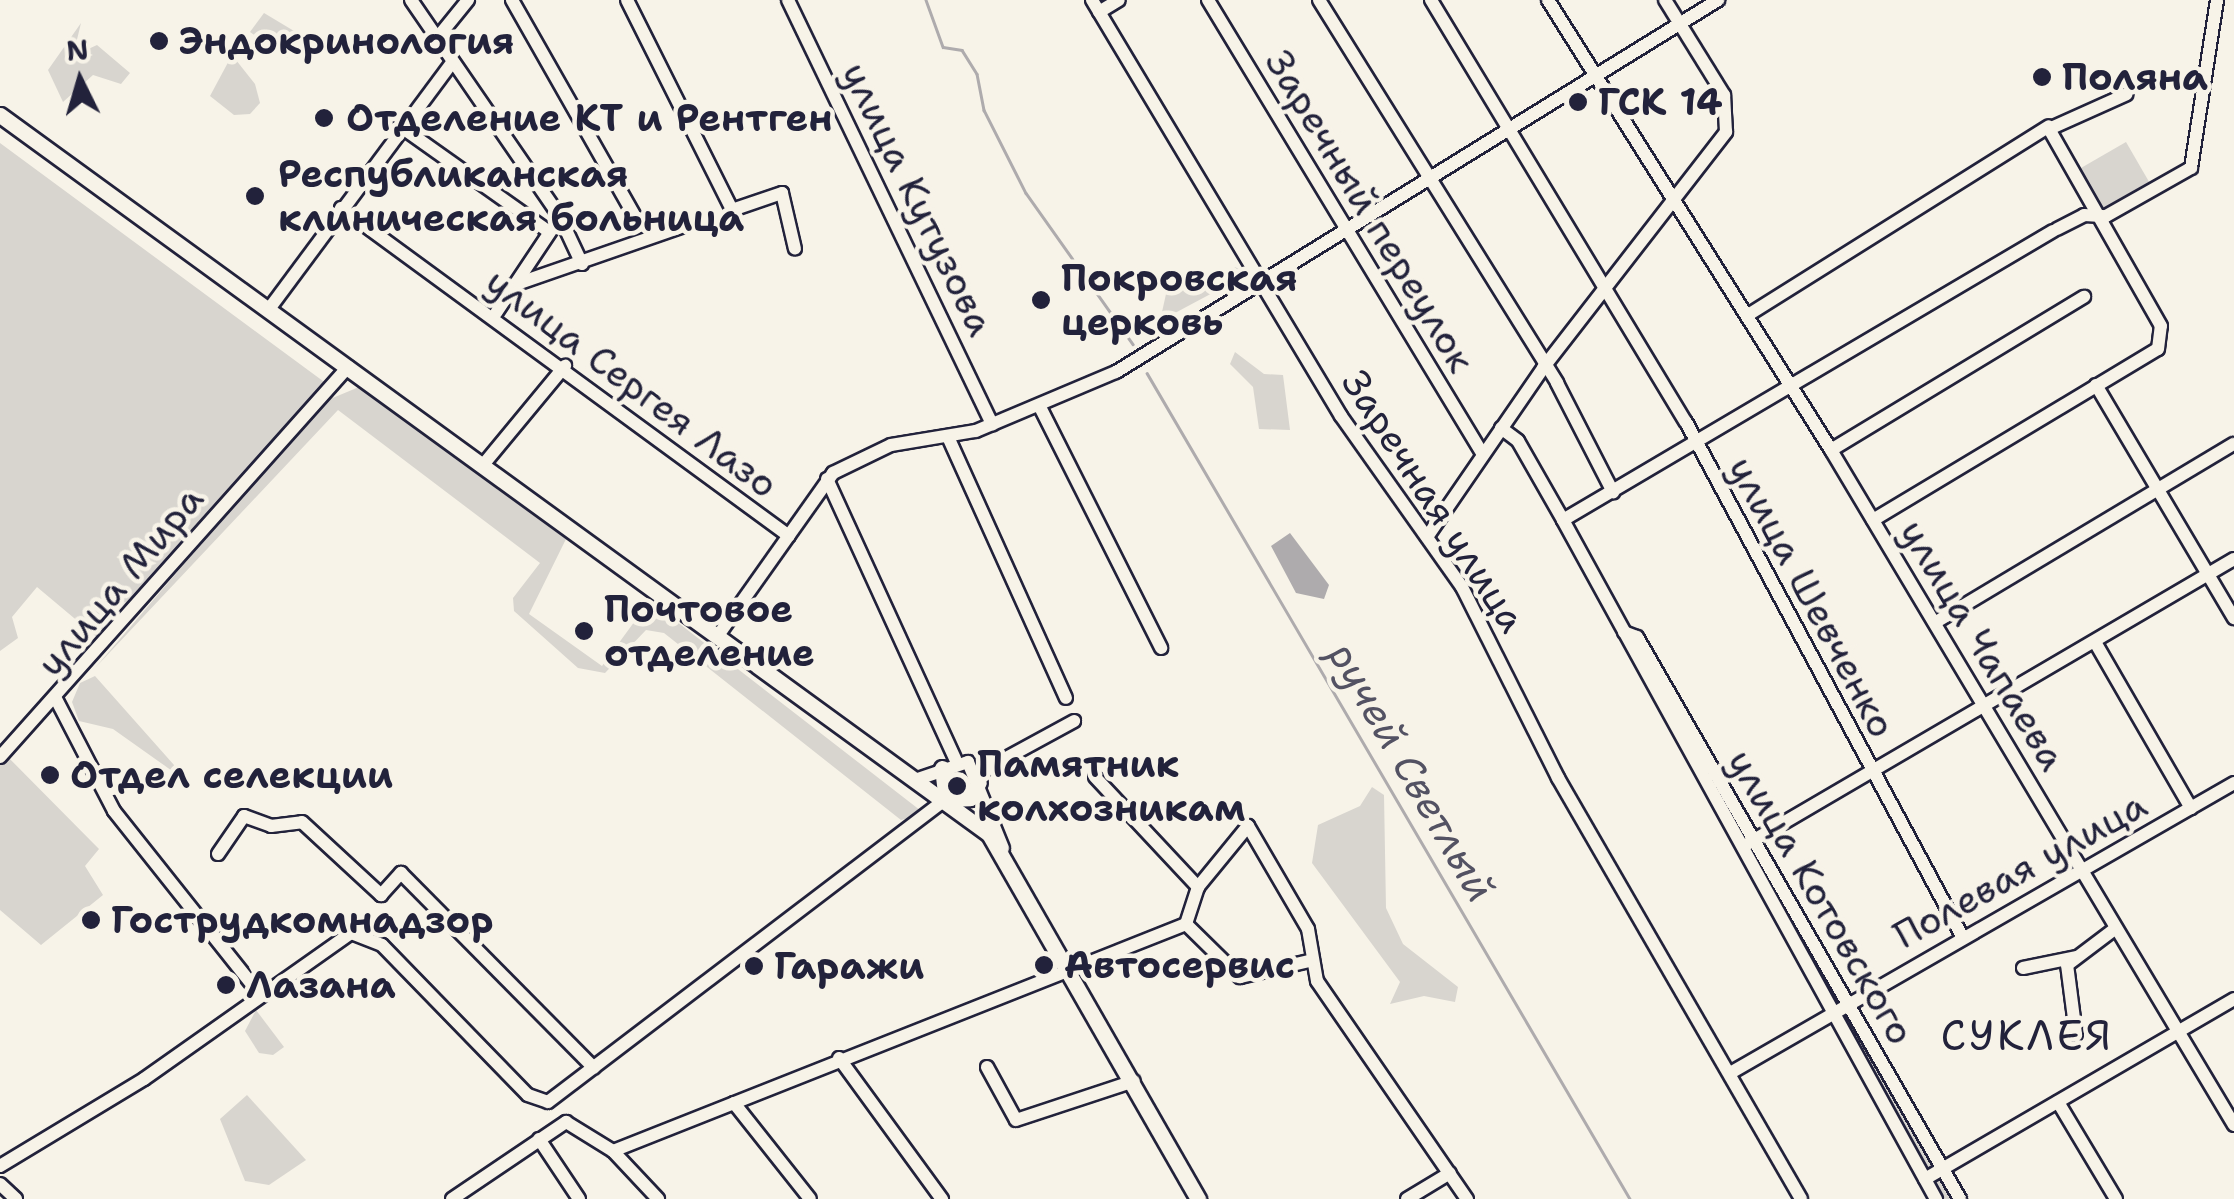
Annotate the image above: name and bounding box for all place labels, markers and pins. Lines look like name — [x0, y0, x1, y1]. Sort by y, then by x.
place label: Эндокринология — [179, 18, 514, 64]
marker: Эндокринология — [148, 30, 170, 52]
place label: Поляна — [2062, 54, 2208, 100]
marker: Поляна — [2031, 66, 2053, 88]
place label: ГСК 14 — [1598, 79, 1722, 125]
marker: ГСК 14 — [1567, 91, 1589, 113]
place label: Отделение КТ и Рентген — [346, 95, 833, 141]
marker: Отделение КТ и Рентген — [311, 105, 337, 131]
place label: Республиканская клиническая больница — [278, 151, 744, 240]
marker: Республиканская клиническая больница — [242, 183, 268, 209]
place label: Покровская церковь — [1061, 255, 1298, 344]
marker: Покровская церковь — [1030, 289, 1052, 311]
place label: Почтовое отделение — [604, 586, 815, 676]
marker: Почтовое отделение — [573, 620, 595, 642]
place label: Памятник колхозникам — [977, 741, 1245, 831]
place label: Отдел селекции — [70, 752, 393, 798]
marker: Отдел селекции — [39, 764, 61, 786]
marker: Памятник колхозникам — [946, 775, 968, 797]
place label: Гострудкомнадзор — [111, 897, 493, 943]
marker: Гострудкомнадзор — [80, 909, 102, 931]
place label: Автосервис — [1064, 942, 1295, 988]
place label: Гаражи — [774, 943, 924, 989]
marker: Автосервис — [1033, 954, 1055, 976]
marker: Гаражи — [743, 955, 765, 977]
place label: Лазана — [246, 962, 396, 1008]
marker: Лазана — [215, 974, 237, 996]

